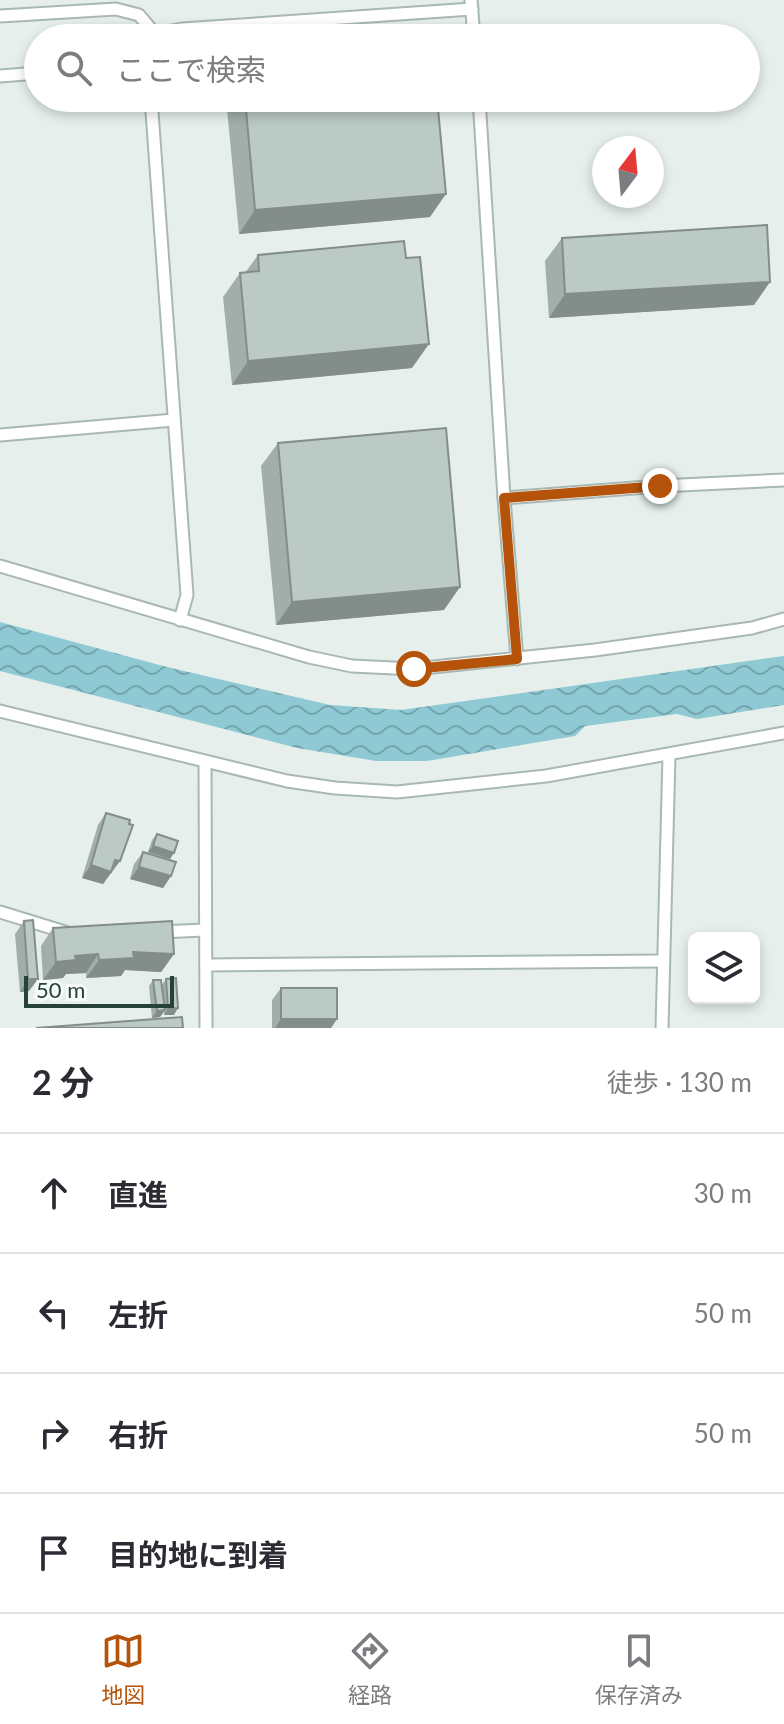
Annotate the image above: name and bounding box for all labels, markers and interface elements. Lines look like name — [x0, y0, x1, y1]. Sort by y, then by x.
search box — [24, 24, 760, 112]
icon: search — [52, 46, 96, 90]
text: ここで検索 — [116, 51, 266, 87]
north arrow — [592, 136, 664, 208]
route end — [642, 468, 678, 504]
route start — [396, 651, 432, 687]
map controls — [688, 932, 760, 1004]
button: layers — [688, 932, 760, 1004]
scale bar — [24, 972, 174, 1008]
text: 50 m — [36, 976, 85, 1003]
text: 2 分 — [32, 1061, 94, 1102]
text: 徒歩 · 130 m — [607, 1066, 752, 1098]
icon: ahead — [32, 1171, 76, 1215]
text: 直進 — [108, 1176, 168, 1212]
text: 30 m — [694, 1177, 752, 1209]
icon: left — [32, 1291, 76, 1335]
text: 左折 — [108, 1296, 168, 1332]
text: 50 m — [694, 1297, 752, 1329]
icon: right — [32, 1411, 76, 1455]
text: 右折 — [108, 1416, 168, 1452]
text: 50 m — [694, 1417, 752, 1449]
icon: arrive — [32, 1531, 76, 1575]
text: 目的地に到着 — [108, 1536, 288, 1572]
tab: 地図 — [101, 1629, 145, 1709]
tab: 経路 — [348, 1629, 392, 1709]
tab: 保存済み — [595, 1629, 683, 1709]

